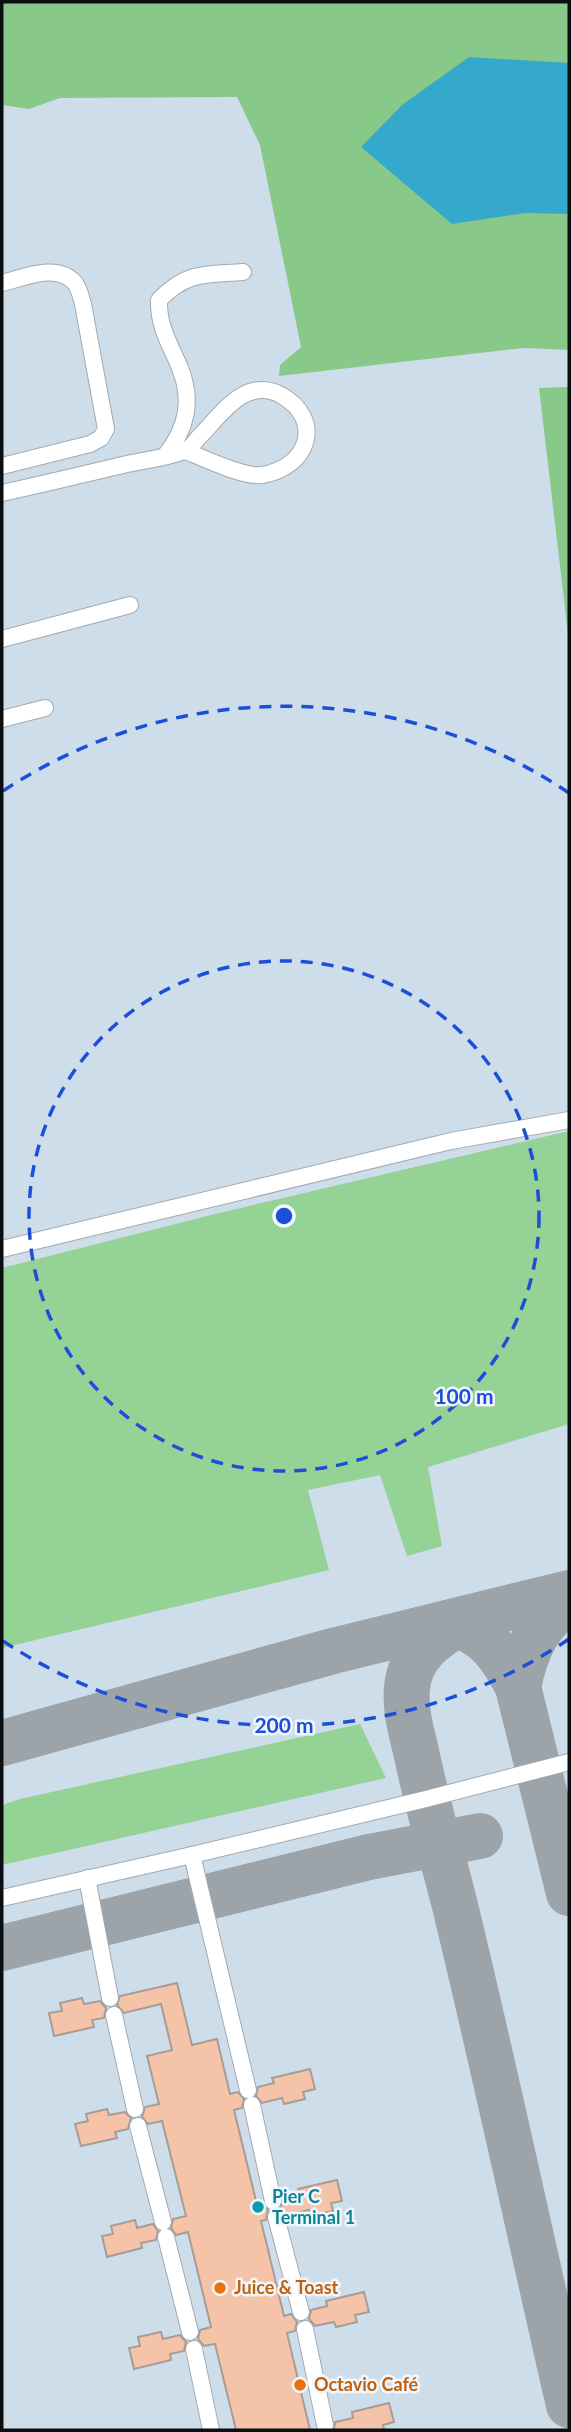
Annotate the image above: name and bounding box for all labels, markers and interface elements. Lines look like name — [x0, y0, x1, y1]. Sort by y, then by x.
centre of rings — [272, 1204, 296, 1228]
text: 100 m — [434, 1383, 494, 1408]
text: 200 m — [254, 1712, 314, 1737]
place label: Pier C Terminal 1 — [272, 2185, 355, 2228]
marker: Pier C Terminal 1 — [250, 2199, 266, 2215]
place label: Juice & Toast — [234, 2276, 339, 2298]
marker: Juice & Toast — [212, 2280, 228, 2296]
place label: Octavio Café — [314, 2373, 419, 2395]
marker: Octavio Café — [292, 2377, 308, 2393]

